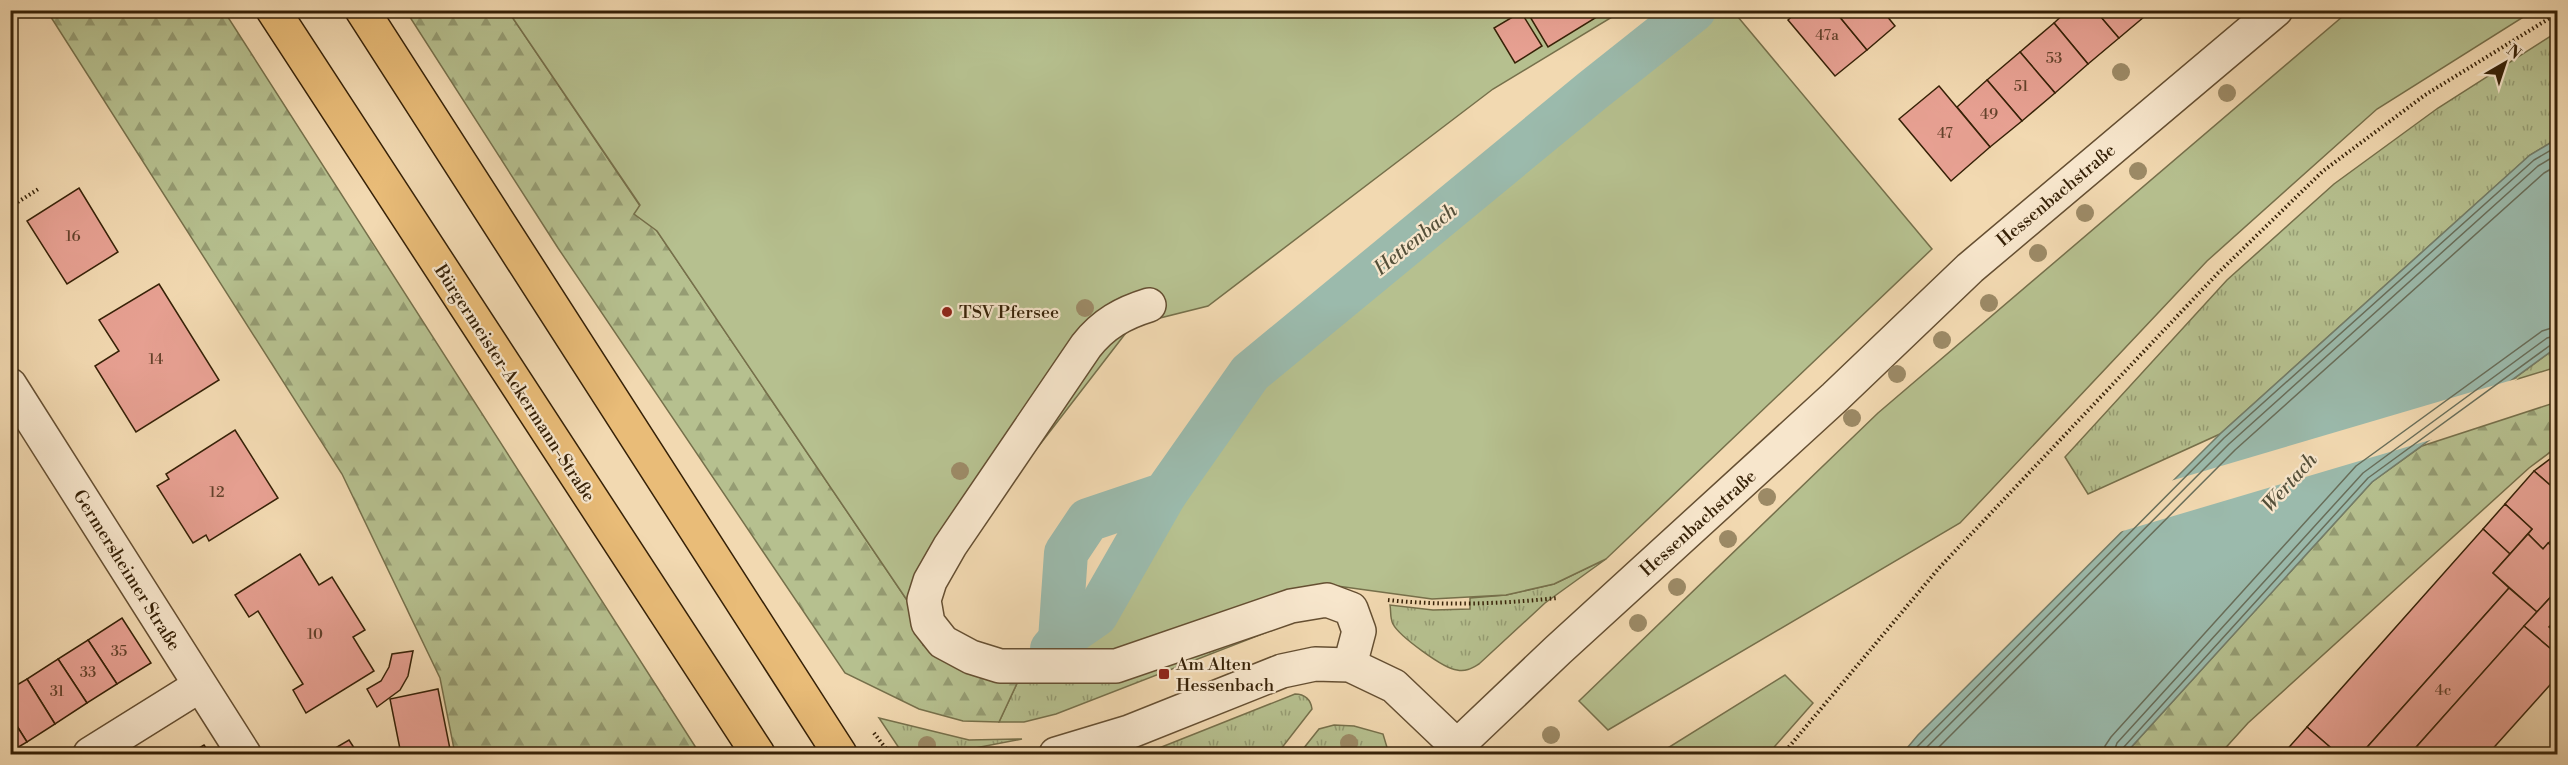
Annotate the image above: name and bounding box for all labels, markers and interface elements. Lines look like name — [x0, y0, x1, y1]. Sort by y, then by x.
house number: 47a — [1815, 26, 1839, 45]
north arrow — [2475, 33, 2535, 93]
text: N — [2503, 40, 2525, 64]
house number: 53 — [2046, 49, 2062, 68]
house number: 51 — [2014, 77, 2029, 96]
house number: 49 — [1980, 105, 1998, 124]
house number: 47 — [1937, 124, 1953, 143]
street label: Hessenbachstraße — [1992, 139, 2121, 252]
water label: Hettenbach — [1368, 198, 1464, 282]
house number: 16 — [65, 227, 81, 246]
street label: Bürgermeister-Ackermann-Straße — [428, 259, 600, 506]
place label: TSV Pfersee — [959, 301, 1059, 324]
marker: TSV Pfersee — [940, 305, 954, 319]
house number: 14 — [149, 350, 163, 369]
water label: Wertach — [2257, 448, 2324, 518]
street label: Hessenbachstraße — [1635, 465, 1761, 582]
house number: 12 — [209, 483, 225, 502]
street label: Germersheimer Straße — [68, 485, 186, 655]
house number: 10 — [307, 625, 323, 644]
house number: 35 — [111, 642, 127, 661]
place label: Am Alten Hessenbach — [1175, 653, 1274, 697]
house number: 33 — [80, 663, 96, 682]
marker: Am Alten Hessenbach — [1157, 667, 1171, 681]
house number: 4c — [2435, 681, 2451, 700]
house number: 31 — [50, 682, 65, 701]

